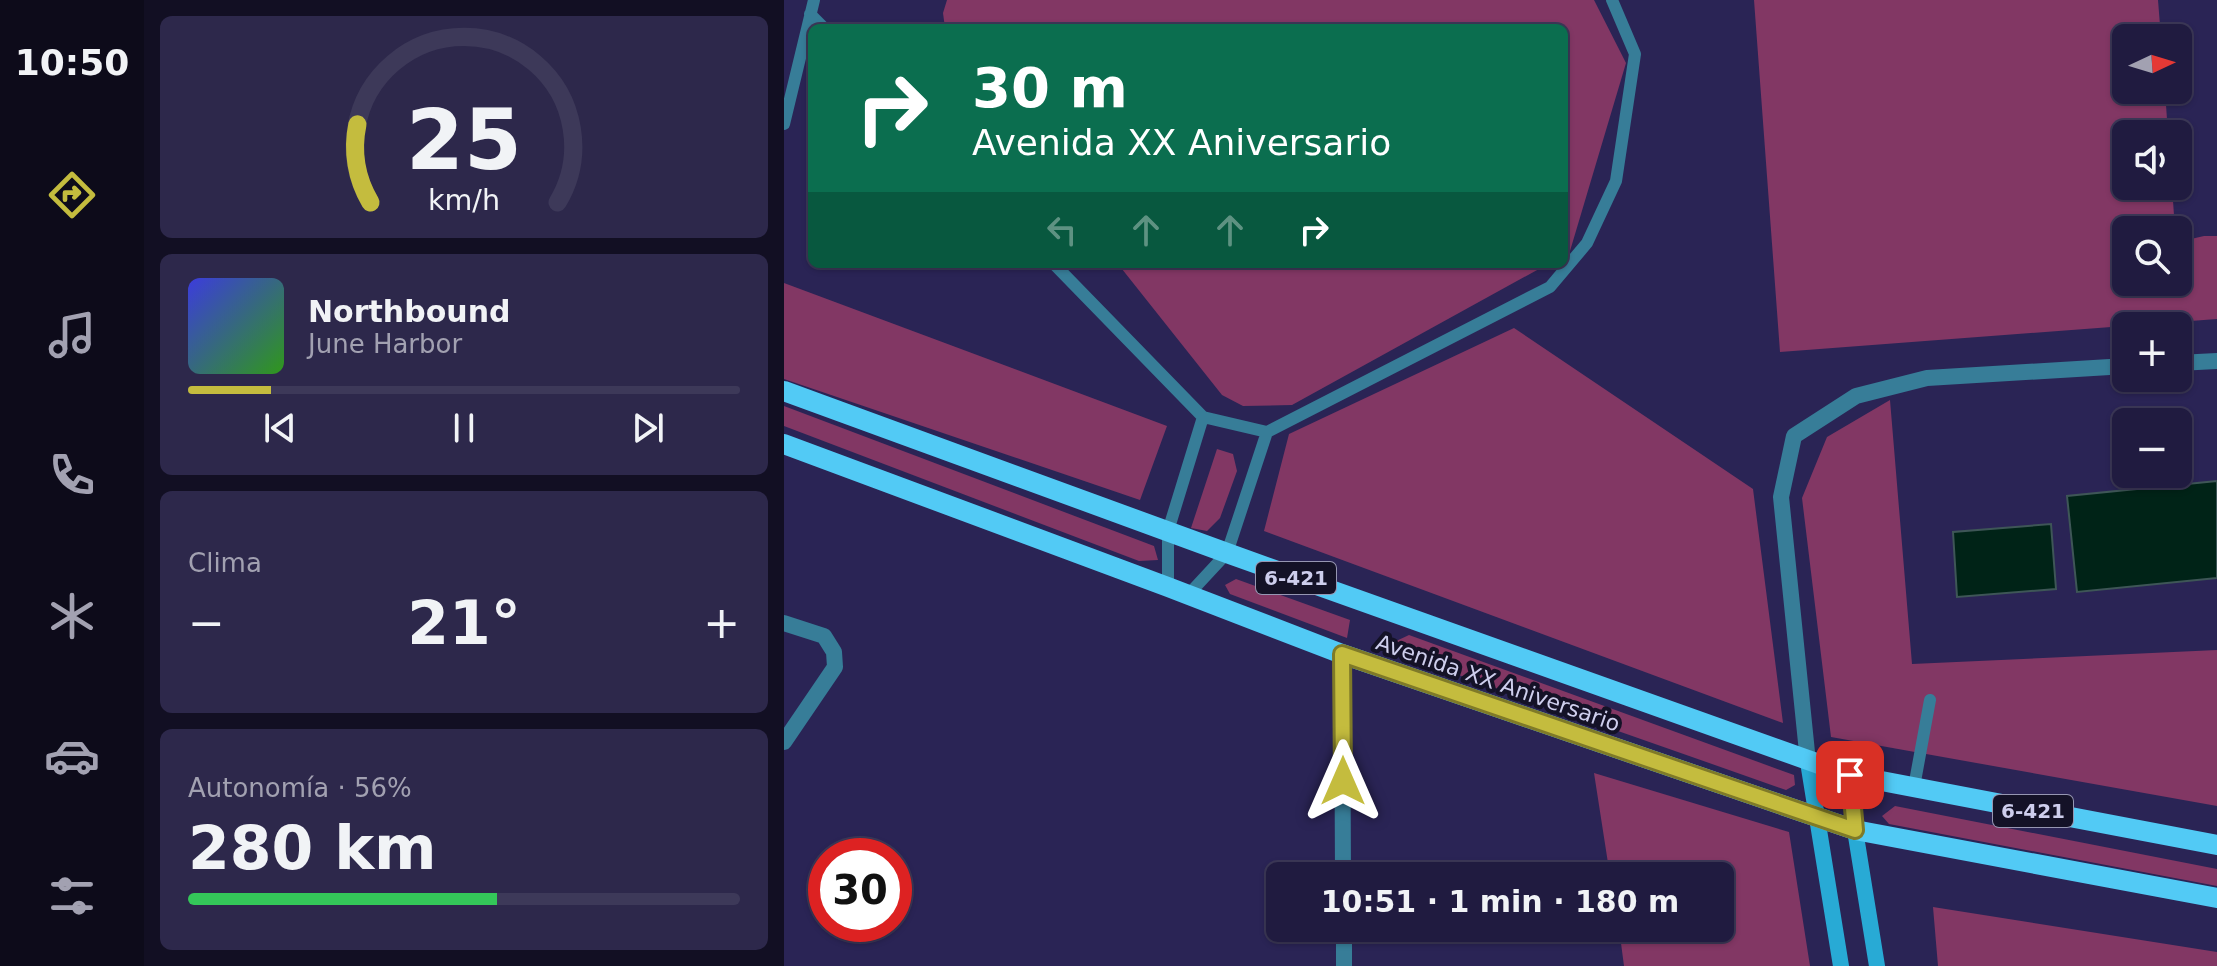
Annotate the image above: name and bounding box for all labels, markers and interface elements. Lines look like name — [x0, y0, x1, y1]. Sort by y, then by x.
north arrow — [2112, 24, 2192, 104]
map controls — [2112, 24, 2192, 488]
text: 10:50 — [15, 42, 129, 83]
text: 30 m — [972, 55, 1128, 120]
icon: right — [840, 56, 944, 160]
text: 25 — [406, 91, 522, 188]
button: sound — [2112, 120, 2192, 200]
text: Avenida XX Aniversario — [972, 122, 1391, 163]
icon: directions — [44, 167, 100, 223]
text: km/h — [428, 183, 500, 217]
icon: left — [1040, 208, 1084, 252]
icon: ahead — [1124, 208, 1168, 252]
icon: ahead — [1208, 208, 1252, 252]
icon: right — [1292, 208, 1336, 252]
button: search — [2112, 216, 2192, 296]
text: Northbound — [308, 294, 511, 329]
icon: music — [44, 307, 100, 363]
button: + — [2112, 312, 2192, 392]
text: June Harbor — [308, 329, 462, 359]
icon: previous — [258, 406, 302, 450]
icon: pause — [442, 406, 486, 450]
icon: next — [626, 406, 670, 450]
button: − — [2112, 408, 2192, 488]
icon: phone — [44, 447, 100, 503]
text: Clima — [188, 548, 262, 578]
road number: 6-421 — [1256, 562, 1336, 594]
icon: climate — [44, 588, 100, 644]
text: 21° — [407, 588, 521, 658]
text: − — [188, 597, 225, 648]
text: + — [703, 597, 740, 648]
street label: Avenida XX Aniversario — [1373, 629, 1623, 737]
icon: car — [44, 728, 100, 784]
position arrow — [1301, 739, 1385, 823]
pin — [1816, 741, 1884, 809]
icon: arrive — [1828, 753, 1872, 797]
text: Autonomía · 56% — [188, 773, 412, 803]
road number: 6-421 — [1993, 795, 2073, 827]
text: 280 km — [188, 813, 437, 883]
speed limit sign: 30 — [808, 838, 912, 942]
icon: filters — [44, 868, 100, 924]
text: 10:51 · 1 min · 180 m — [1321, 884, 1679, 919]

